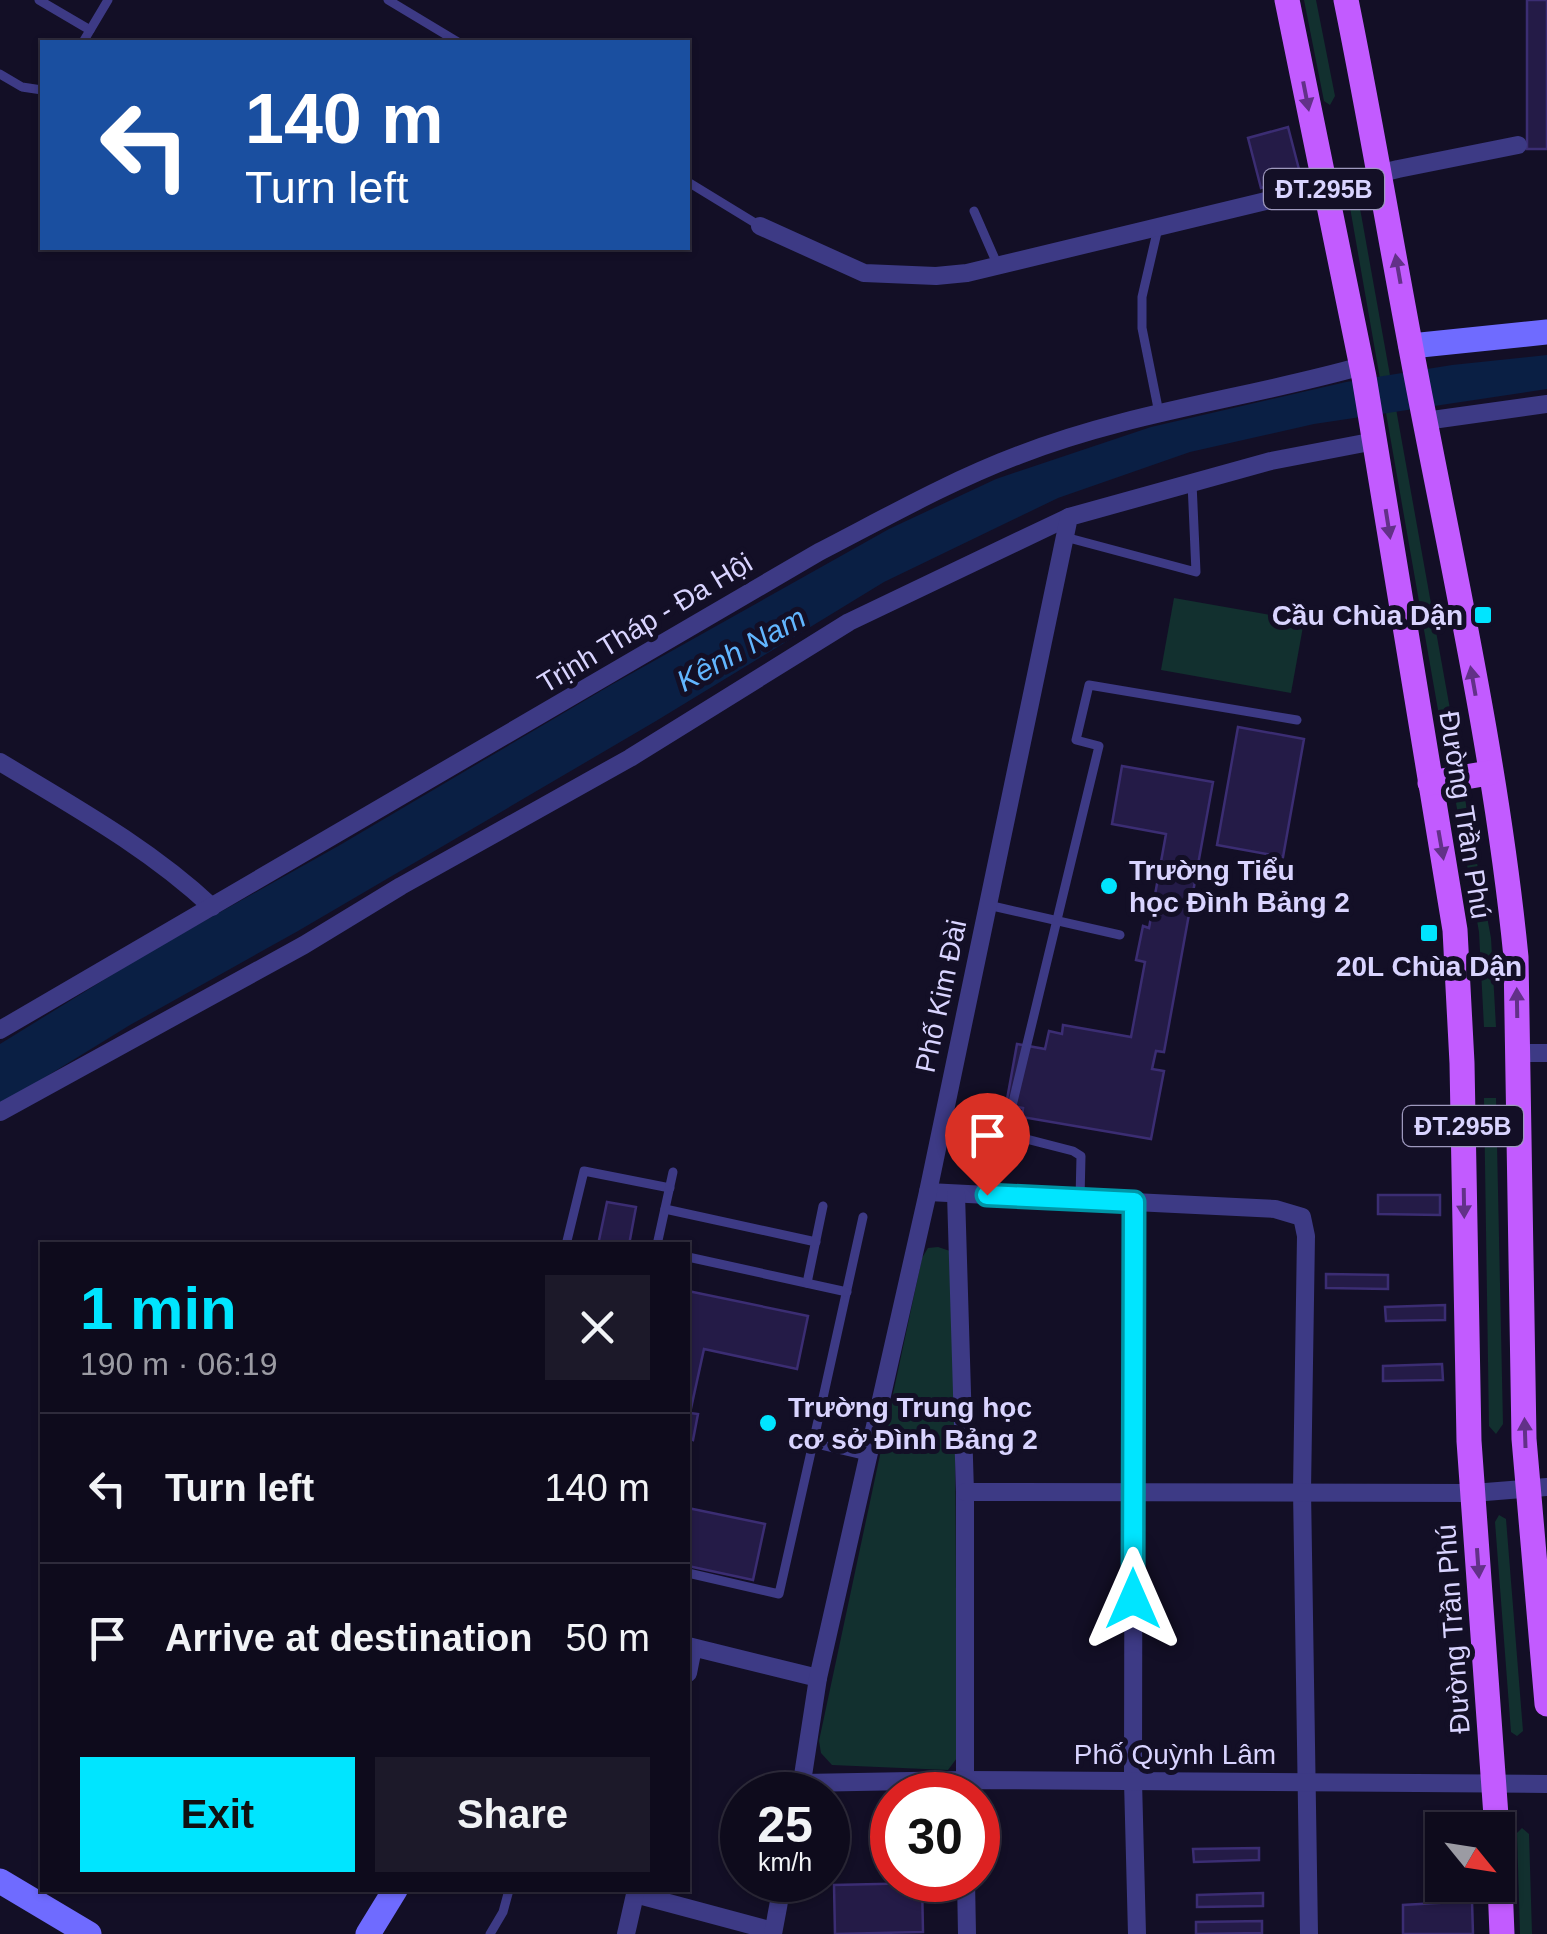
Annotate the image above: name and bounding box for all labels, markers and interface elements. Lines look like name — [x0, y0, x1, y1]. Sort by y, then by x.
icon: left — [80, 80, 210, 210]
text: 140 m — [245, 80, 443, 158]
one-way arrow — [1298, 80, 1314, 111]
text: Turn left — [245, 162, 408, 213]
road number: ĐT.295B — [1264, 169, 1384, 209]
one-way arrow — [1390, 253, 1405, 284]
one-way arrow — [1381, 509, 1397, 540]
street label: Trịnh Tháp - Đa Hội — [532, 547, 758, 699]
water label: Kênh Nam — [671, 600, 811, 698]
place label: Cầu Chùa Dận — [1272, 600, 1463, 631]
marker: Cầu Chùa Dận — [1472, 604, 1494, 626]
one-way arrow — [1465, 665, 1480, 697]
street label: Đường Trần Phú — [1433, 709, 1497, 921]
one-way arrow — [1434, 829, 1449, 861]
place label: Trường Tiểu học Đình Bảng 2 — [1129, 855, 1350, 918]
marker: Trường Tiểu học Đình Bảng 2 — [1098, 875, 1120, 897]
street label: Phố Kim Đài — [910, 917, 972, 1075]
marker: 20L Chùa Dận — [1418, 922, 1440, 944]
place label: 20L Chùa Dận — [1336, 951, 1522, 982]
one-way arrow — [1509, 986, 1525, 1018]
pin — [945, 1093, 1030, 1196]
road number: ĐT.295B — [1403, 1106, 1523, 1146]
icon: arrive — [960, 1108, 1015, 1163]
one-way arrow — [1457, 1188, 1473, 1220]
text: 1 min — [80, 1275, 237, 1342]
button: close — [545, 1275, 650, 1380]
text: 190 m · 06:19 — [80, 1346, 277, 1382]
place label: Trường Trung học cơ sở Đình Bảng 2 — [788, 1392, 1038, 1455]
marker: Trường Trung học cơ sở Đình Bảng 2 — [757, 1412, 779, 1434]
one-way arrow — [1516, 1416, 1532, 1448]
icon: left — [80, 1461, 135, 1516]
text: Turn left — [165, 1467, 314, 1509]
text: 140 m — [544, 1467, 650, 1509]
street label: Đường Trần Phú — [1430, 1523, 1476, 1735]
position arrow — [1081, 1547, 1185, 1651]
one-way arrow — [1470, 1547, 1486, 1579]
icon: arrive — [80, 1611, 135, 1666]
text: Arrive at destination — [165, 1617, 532, 1659]
text: 50 m — [566, 1617, 650, 1659]
street label: Phố Quỳnh Lâm — [1074, 1739, 1276, 1770]
button: Exit — [80, 1757, 355, 1872]
button: Share — [375, 1757, 650, 1872]
speed limit sign: 30 — [870, 1772, 1000, 1902]
text: 25 — [757, 1797, 813, 1853]
north arrow — [1425, 1812, 1515, 1902]
map controls — [1425, 1812, 1515, 1902]
text: km/h — [758, 1848, 812, 1876]

